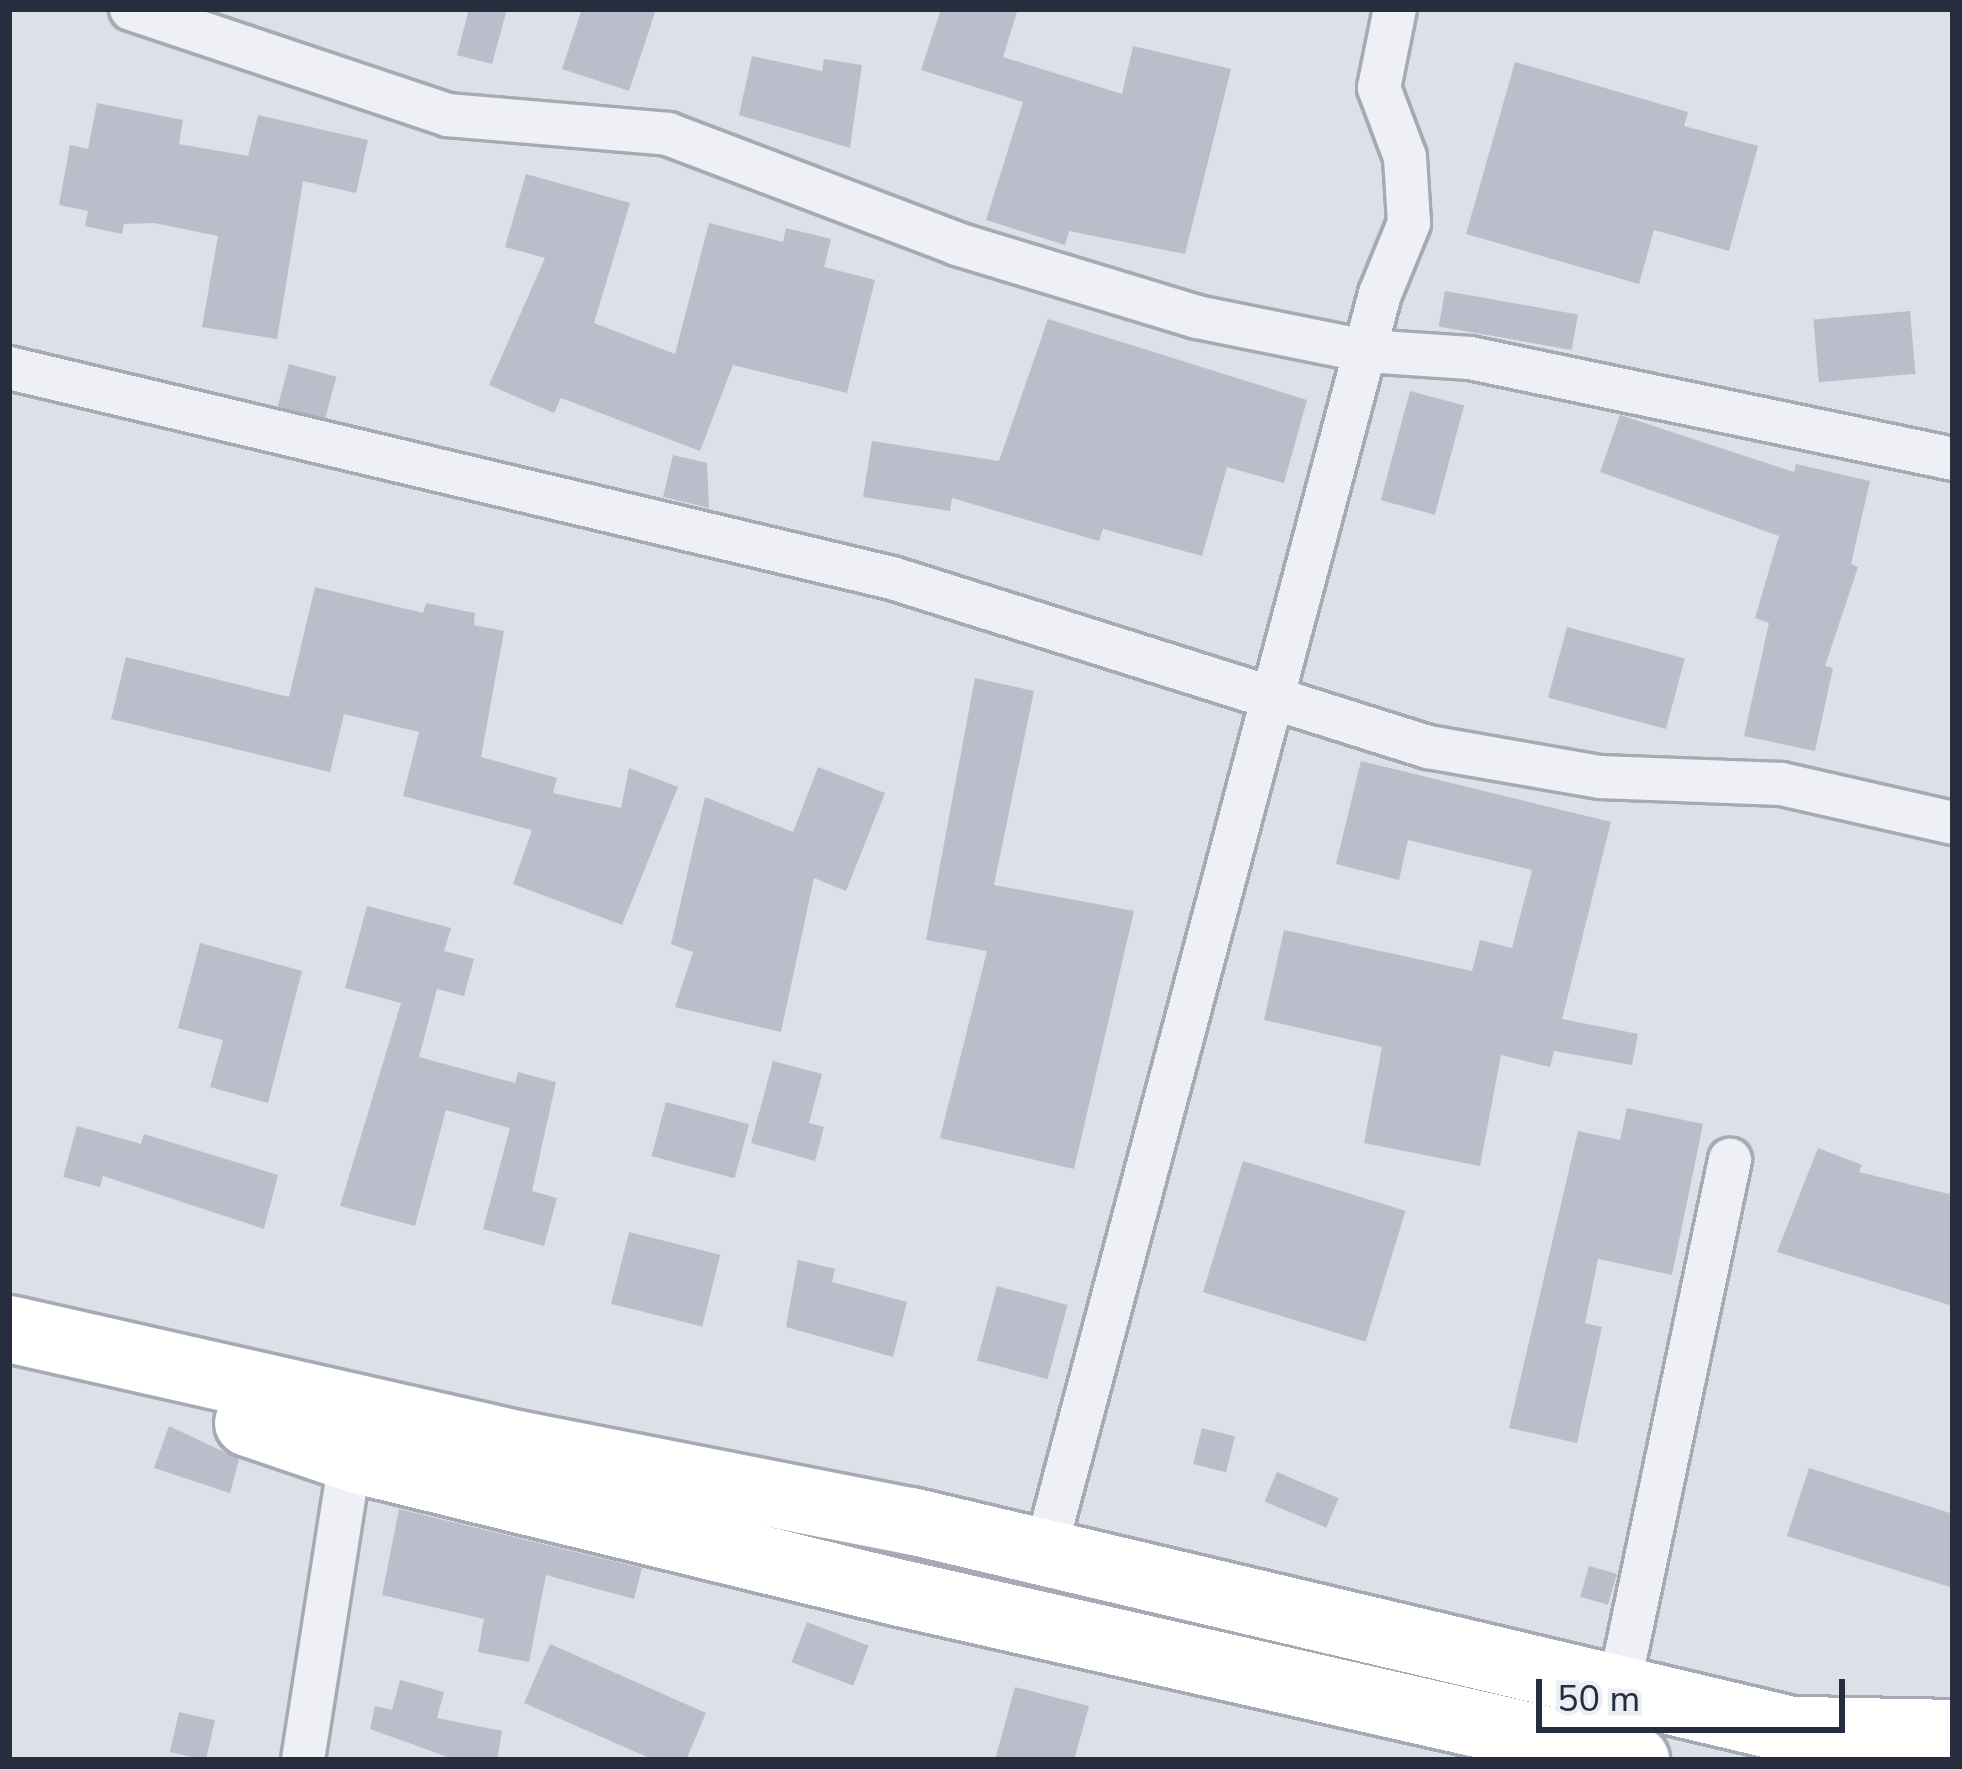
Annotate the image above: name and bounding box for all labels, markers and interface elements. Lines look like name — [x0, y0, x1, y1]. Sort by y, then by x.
scale bar — [1542, 1655, 1851, 1729]
text: 50 m — [1557, 1675, 1640, 1724]

